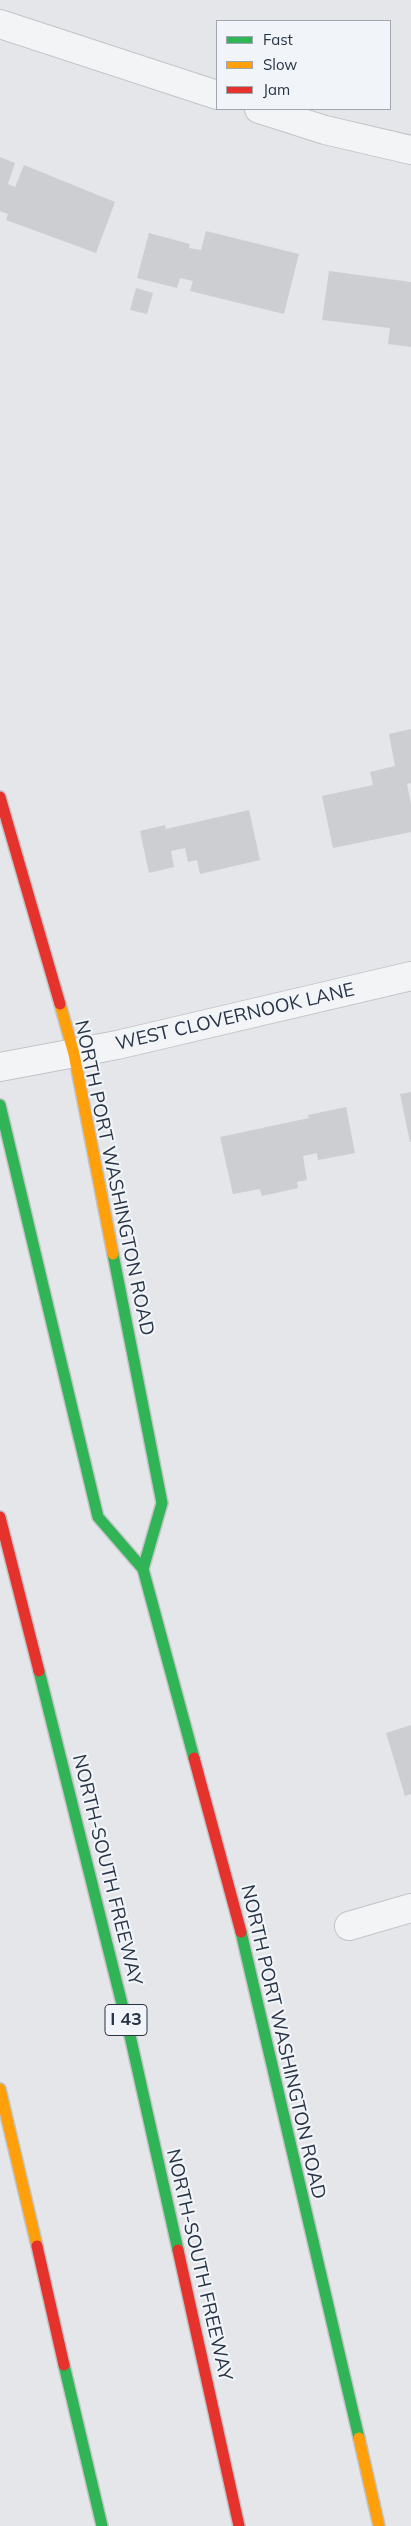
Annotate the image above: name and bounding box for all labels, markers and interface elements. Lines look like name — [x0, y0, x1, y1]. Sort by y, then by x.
legend — [216, 20, 391, 110]
text: Fast — [263, 30, 293, 49]
text: Slow — [263, 55, 297, 74]
text: Jam — [263, 80, 290, 99]
street label: WEST CLOVERNOOK LANE — [113, 978, 357, 1056]
street label: NORTH PORT WASHINGTON ROAD — [69, 1018, 159, 1338]
street label: NORTH-SOUTH FREEWAY — [67, 1752, 147, 1988]
street label: NORTH PORT WASHINGTON ROAD — [236, 1883, 330, 2201]
road number: I 43 — [105, 2004, 147, 2036]
street label: NORTH-SOUTH FREEWAY — [161, 2147, 237, 2383]

